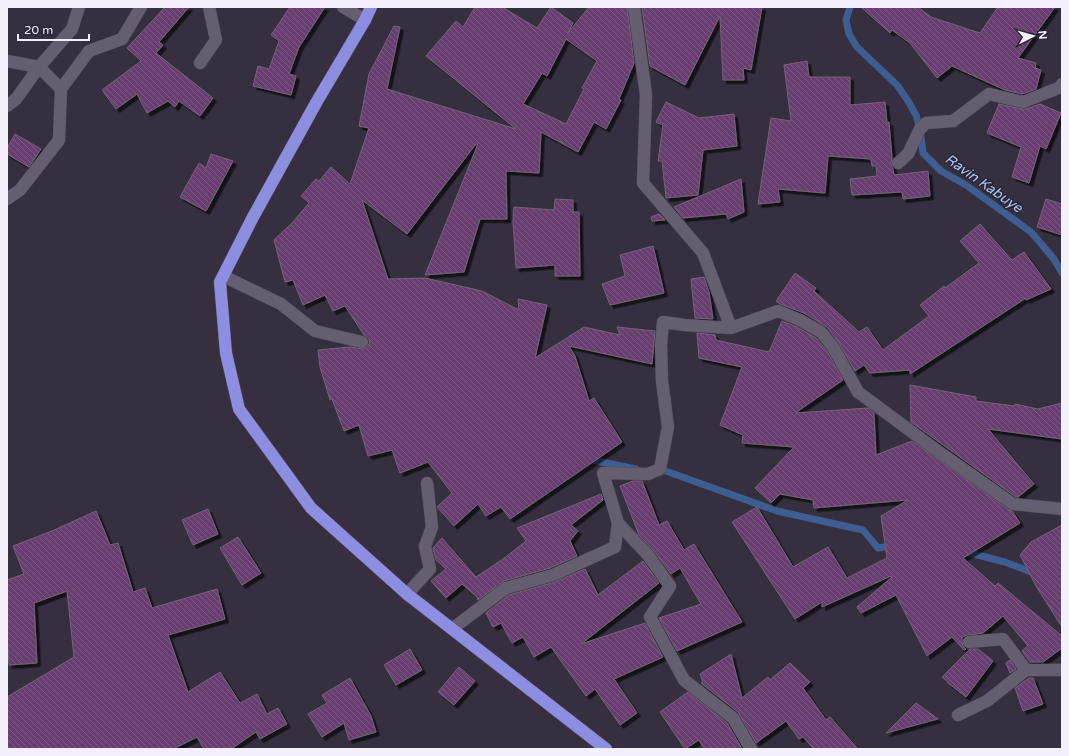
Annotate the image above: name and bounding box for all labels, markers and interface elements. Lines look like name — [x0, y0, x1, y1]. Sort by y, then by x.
scale bar — [18, 16, 89, 42]
north arrow — [1013, 16, 1053, 56]
text: 20 m — [24, 23, 53, 37]
text: N — [1036, 30, 1049, 40]
water label: Ravin Kabuye — [942, 150, 1027, 217]

